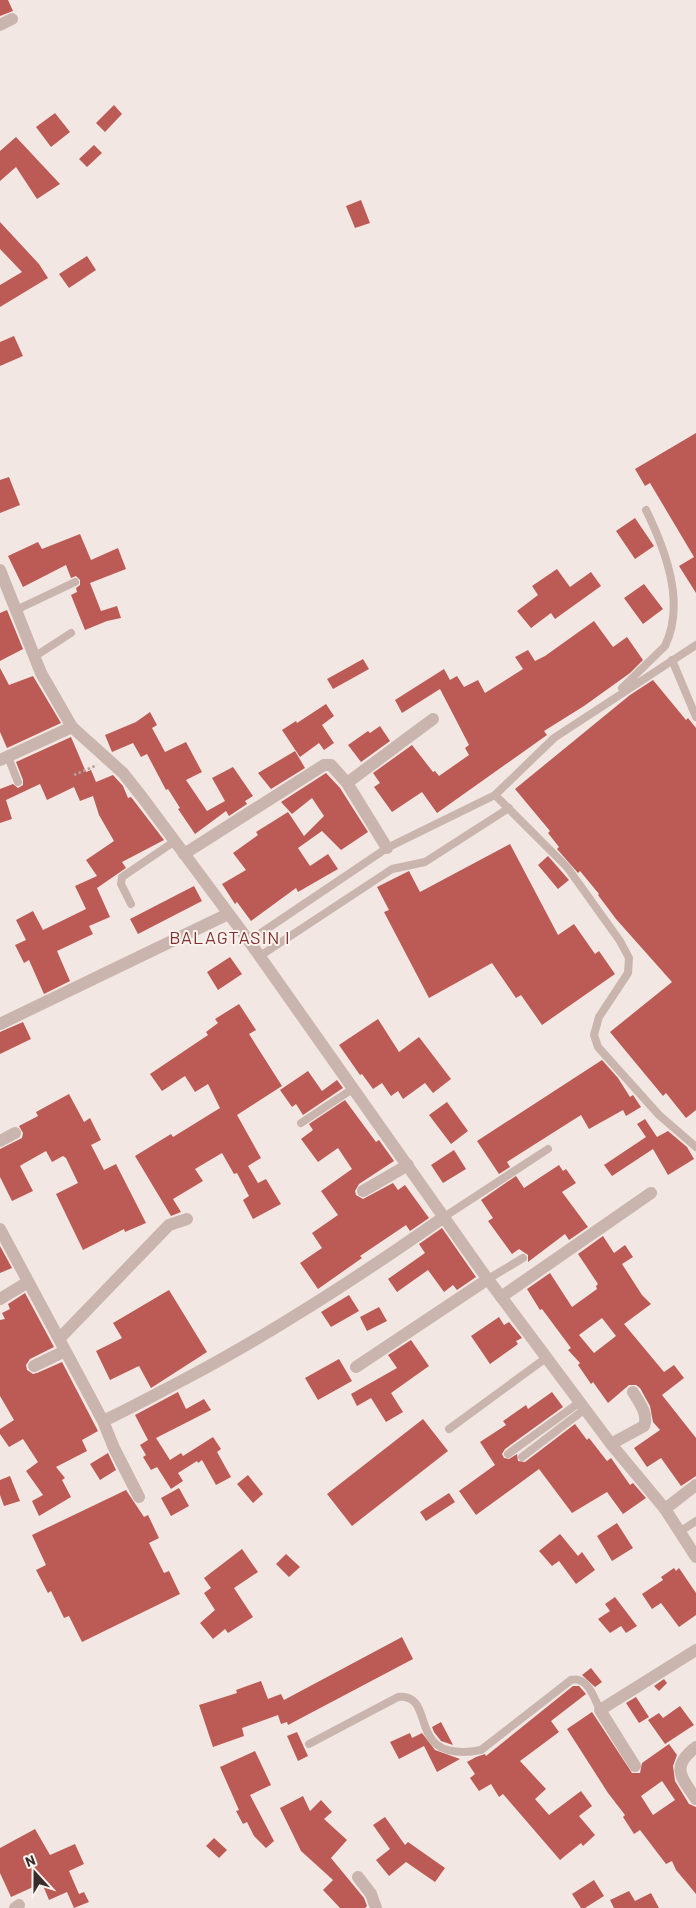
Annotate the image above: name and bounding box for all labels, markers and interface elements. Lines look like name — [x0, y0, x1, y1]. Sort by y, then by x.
district label: BALAGTASIN I — [169, 926, 291, 948]
north arrow — [10, 1848, 60, 1898]
text: N — [23, 1851, 38, 1870]

